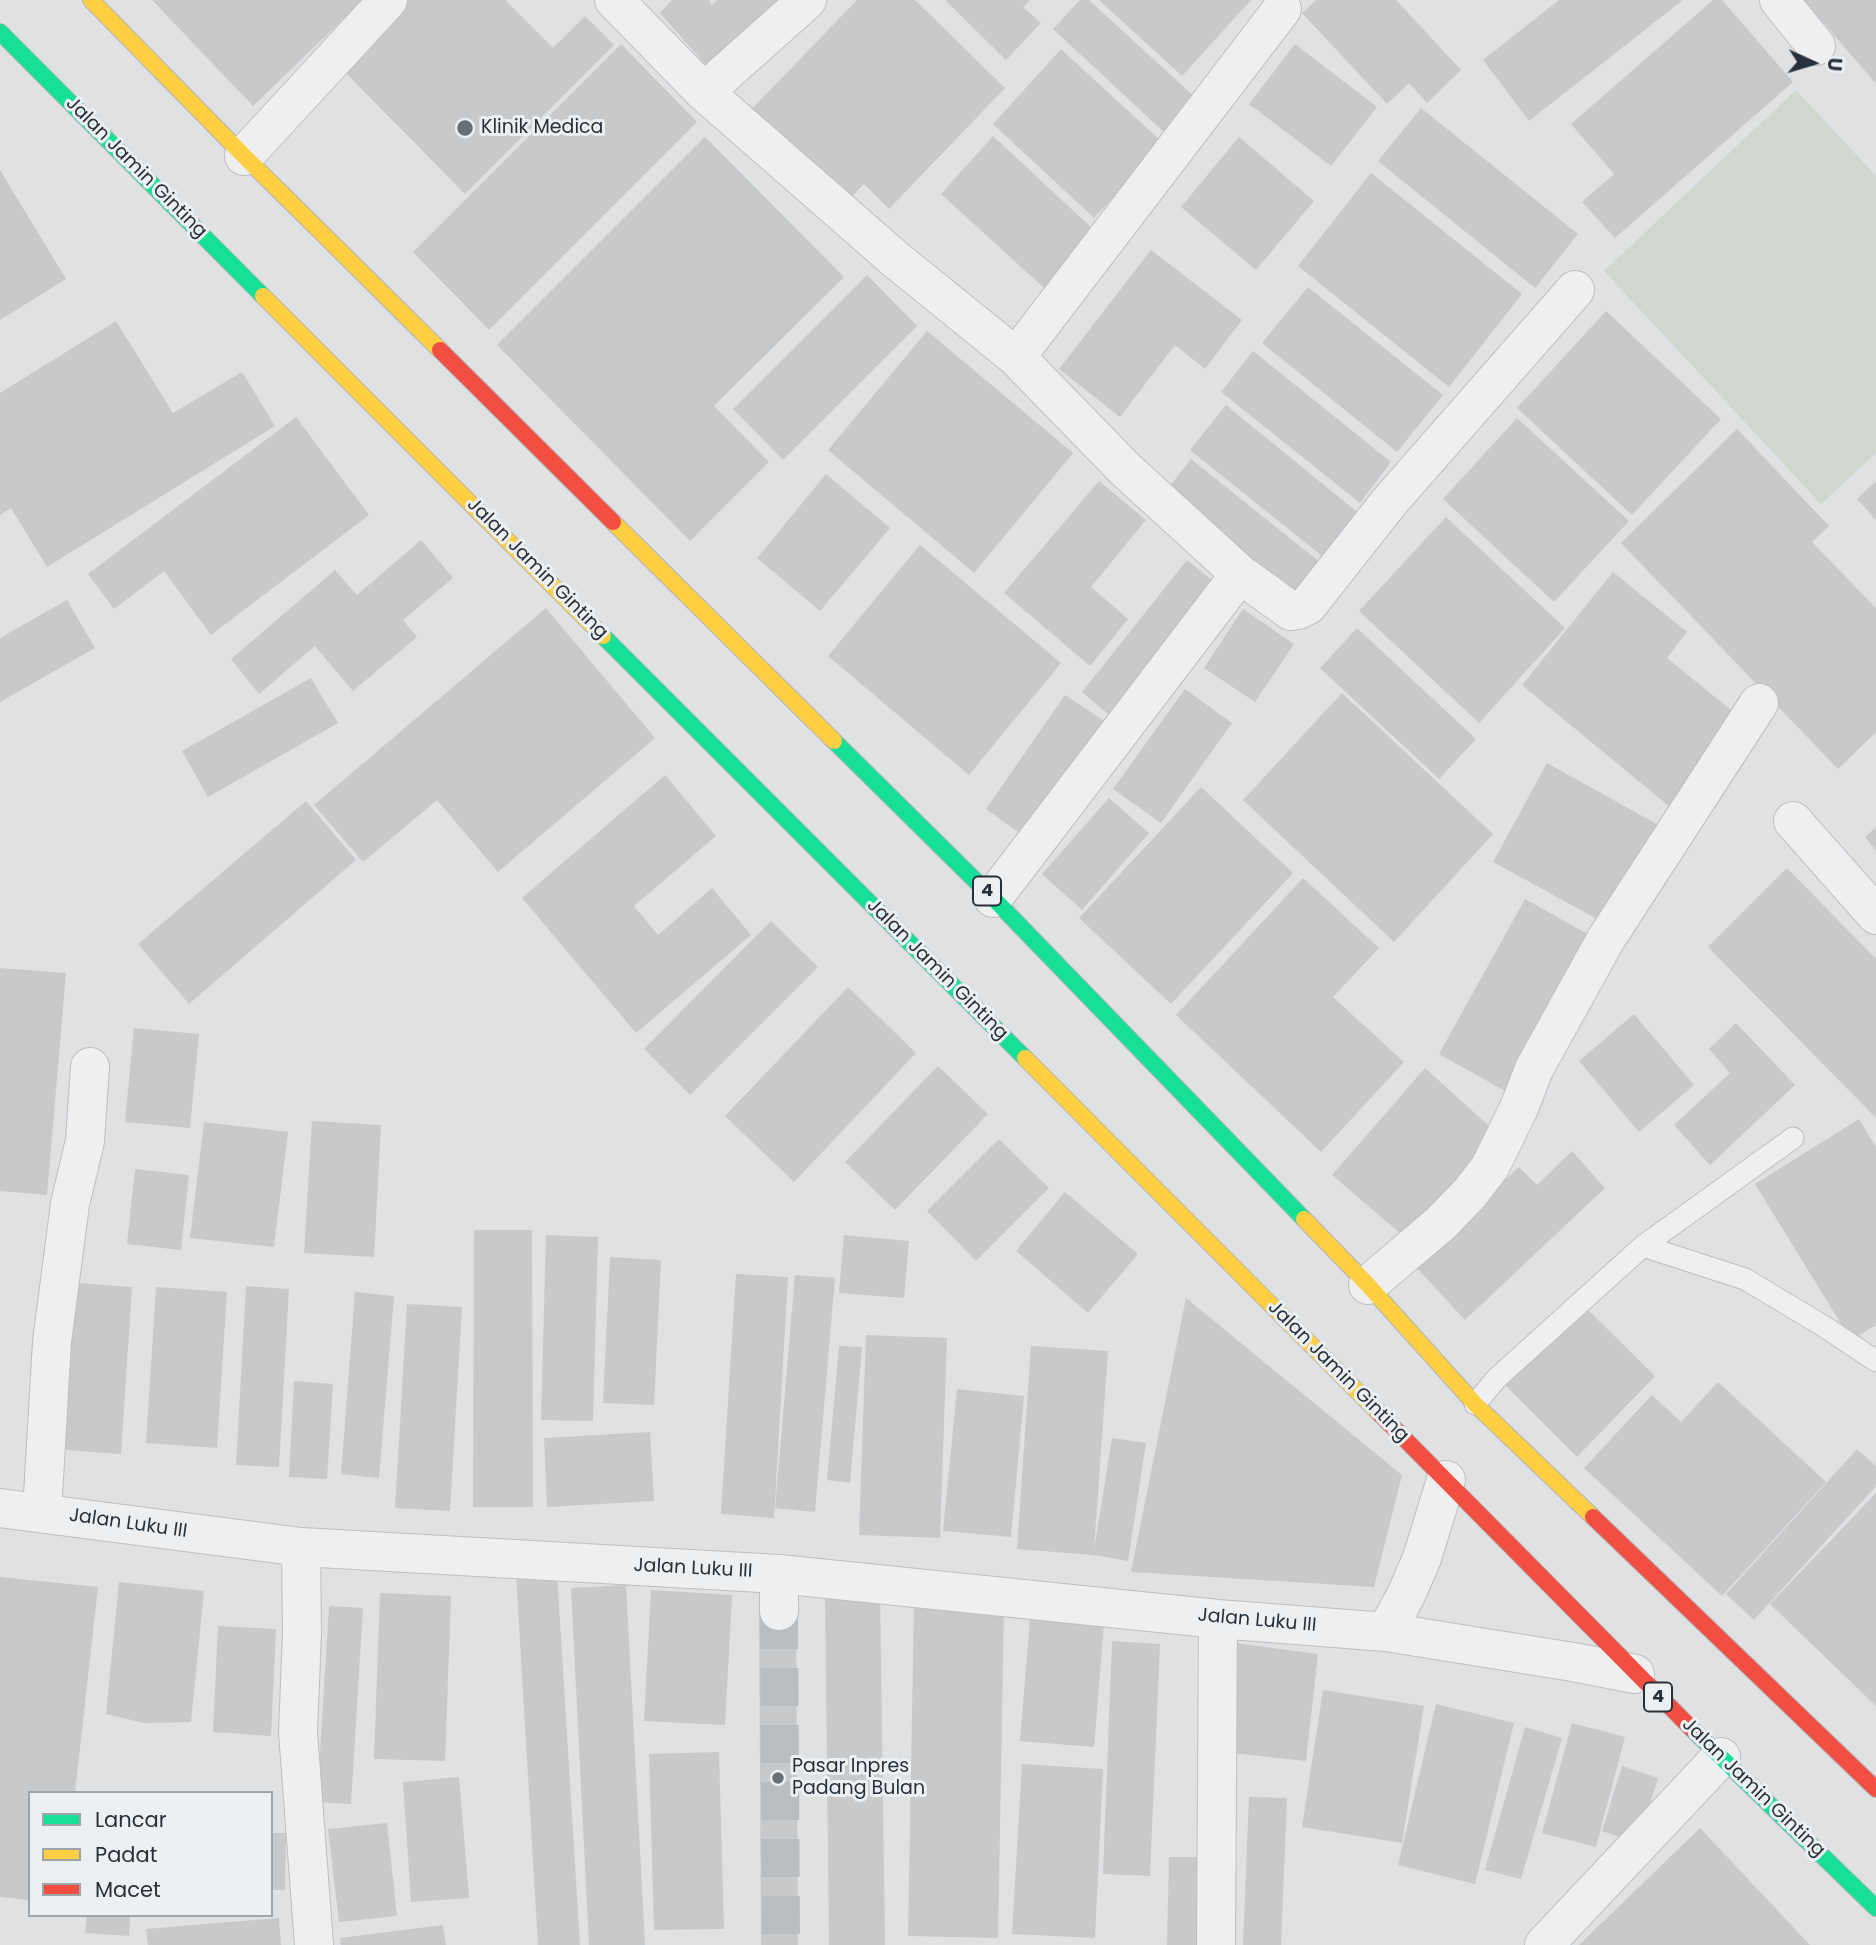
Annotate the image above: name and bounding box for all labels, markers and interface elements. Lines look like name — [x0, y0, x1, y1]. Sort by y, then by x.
north arrow — [1778, 28, 1848, 98]
text: U — [1821, 57, 1848, 72]
street label: Jalan Jamin Ginting — [61, 93, 211, 243]
place label: Klinik Medica — [481, 117, 603, 139]
marker: Klinik Medica — [455, 118, 475, 138]
street label: Jalan Jamin Ginting — [462, 494, 612, 644]
road number: 4 — [973, 876, 1001, 906]
street label: Jalan Jamin Ginting — [862, 895, 1012, 1045]
street label: Jalan Jamin Ginting — [1263, 1297, 1413, 1447]
street label: Jalan Luku III — [67, 1504, 189, 1544]
street label: Jalan Luku III — [633, 1554, 753, 1584]
street label: Jalan Luku III — [1197, 1604, 1317, 1638]
road number: 4 — [1644, 1682, 1672, 1712]
street label: Jalan Jamin Ginting — [1677, 1714, 1829, 1862]
place label: Pasar Inpres Padang Bulan — [792, 1756, 925, 1800]
marker: Pasar Inpres Padang Bulan — [770, 1770, 786, 1786]
legend — [28, 1791, 273, 1917]
text: Lancar — [95, 1805, 166, 1834]
text: Padat — [95, 1840, 157, 1869]
text: Macet — [95, 1875, 161, 1904]

